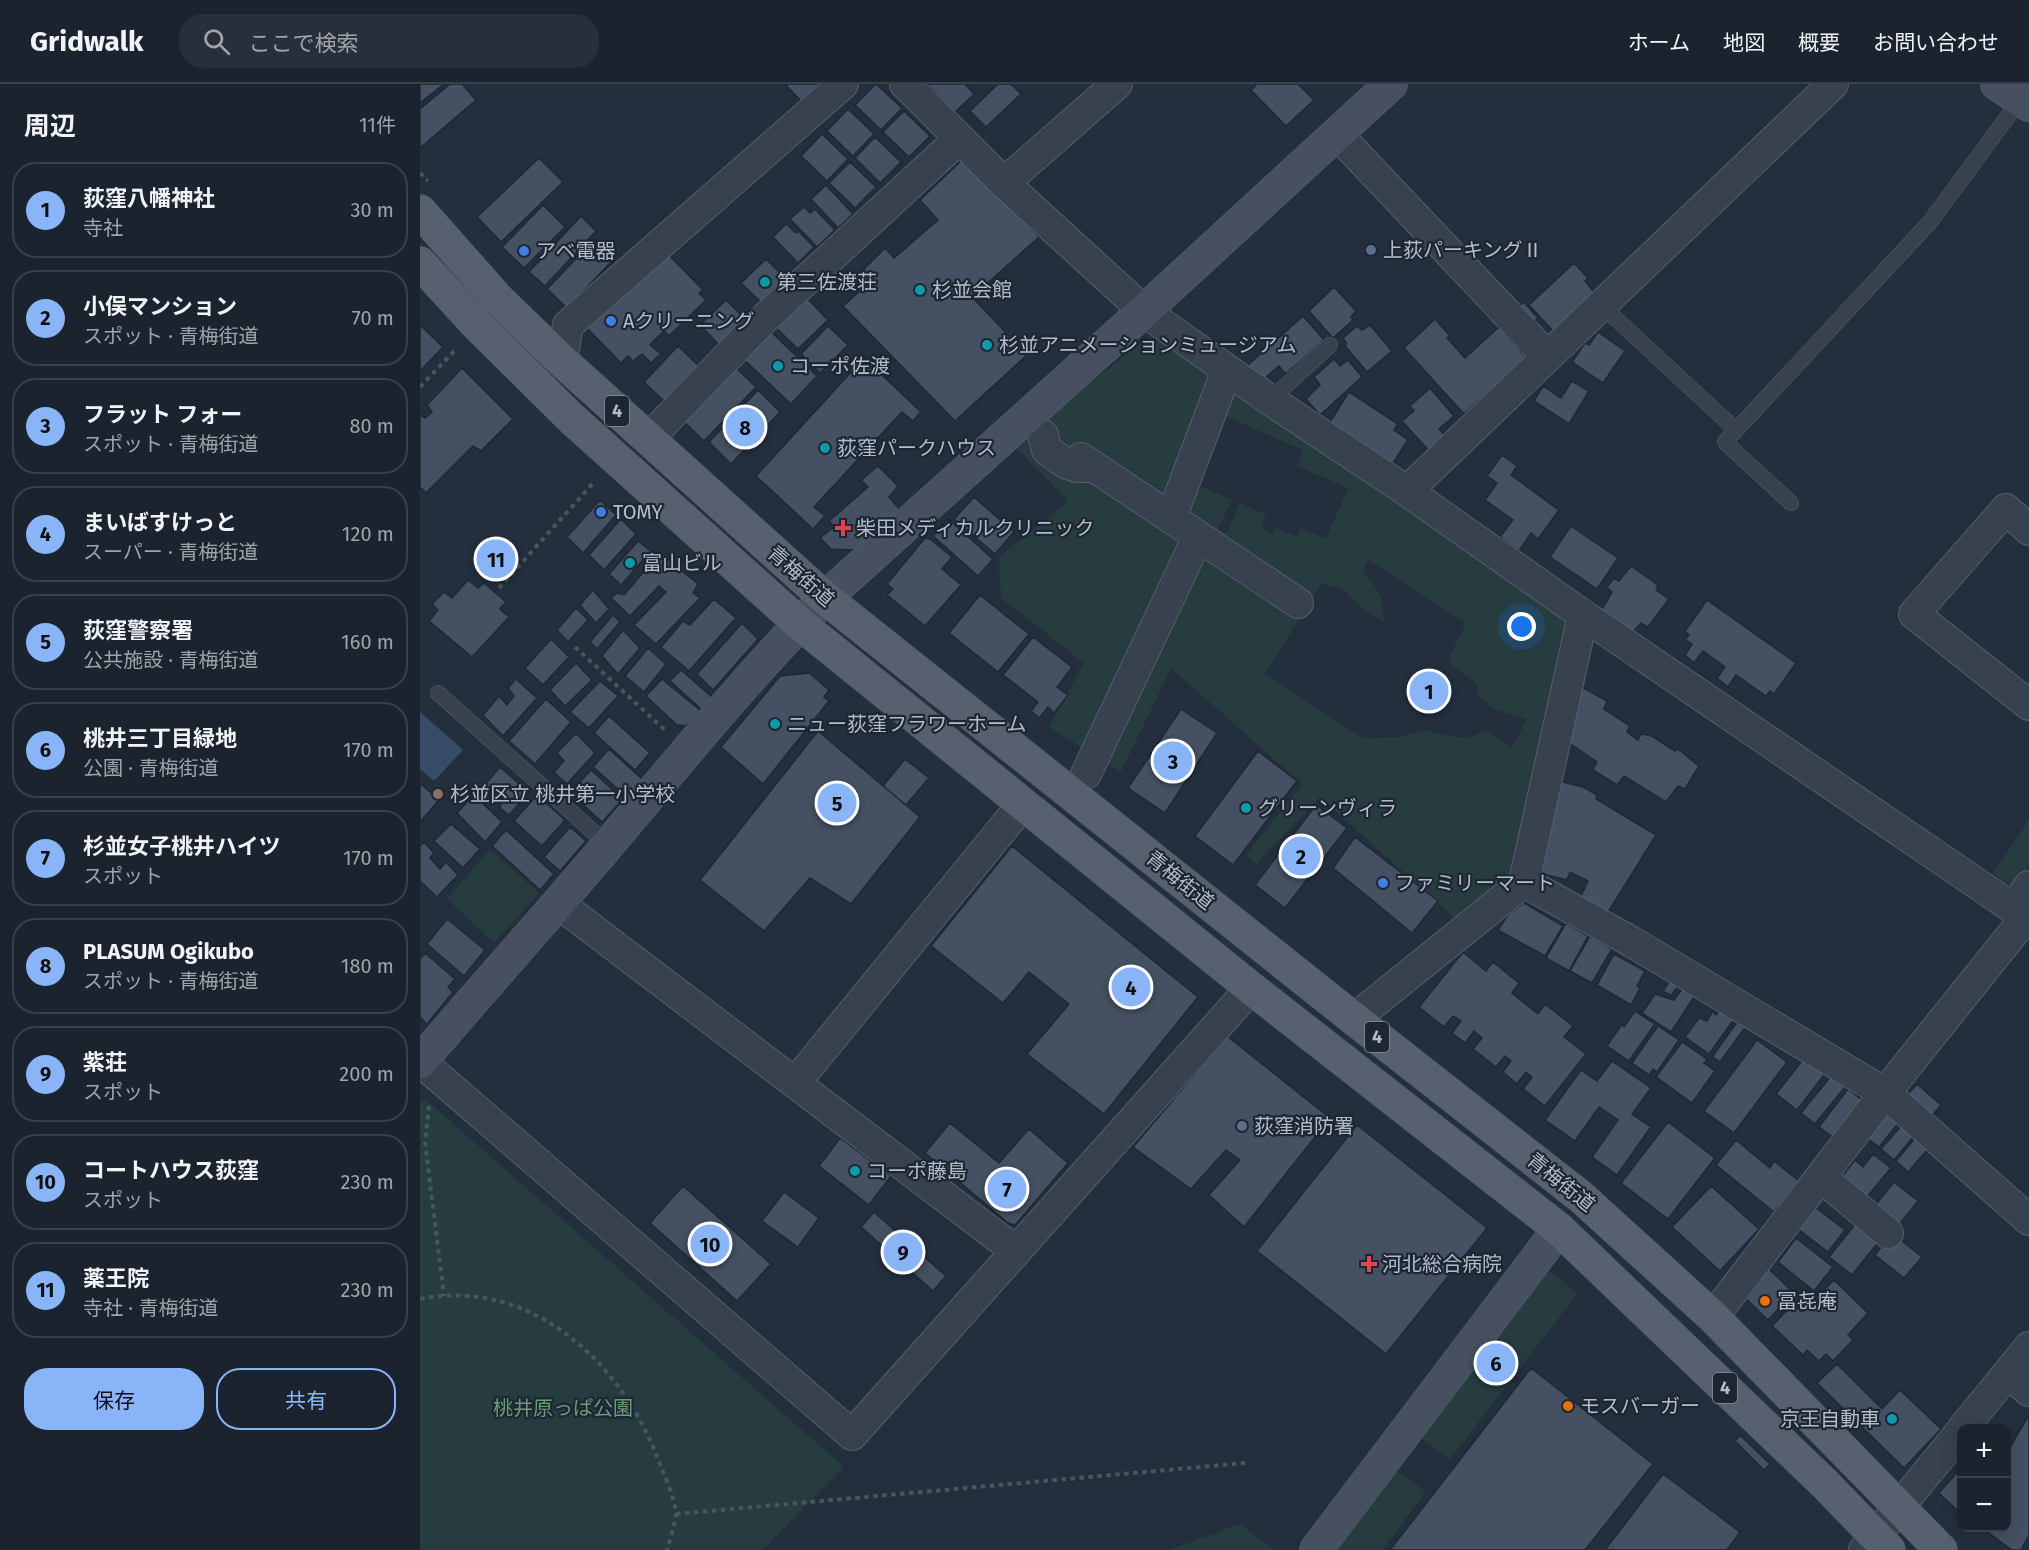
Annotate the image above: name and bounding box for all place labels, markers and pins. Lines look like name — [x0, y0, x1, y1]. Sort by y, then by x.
place label: 上荻パーキングⅡ — [1383, 238, 1542, 262]
place label: アベ電器 — [536, 239, 616, 263]
marker: 上荻パーキングⅡ — [1364, 243, 1378, 257]
marker: アベ電器 — [517, 244, 531, 258]
place label: 第三佐渡荘 — [777, 270, 877, 294]
marker: 第三佐渡荘 — [758, 275, 772, 289]
place label: 杉並会館 — [932, 278, 1012, 302]
marker: 杉並会館 — [913, 283, 927, 297]
place label: Aクリーニング — [623, 309, 754, 333]
marker: Aクリーニング — [604, 314, 618, 328]
place label: 杉並アニメーションミュージアム — [999, 333, 1296, 357]
marker: 杉並アニメーションミュージアム — [980, 338, 994, 352]
place label: コーポ佐渡 — [790, 354, 890, 378]
marker: コーポ佐渡 — [771, 359, 785, 373]
pin: 8 — [726, 404, 764, 450]
place label: 荻窪パークハウス — [837, 436, 996, 460]
marker: 荻窪パークハウス — [818, 441, 832, 455]
place label: TOMY — [613, 500, 663, 524]
marker: TOMY — [594, 505, 608, 519]
place label: 柴田メディカルクリニック — [856, 516, 1095, 540]
marker: 柴田メディカルクリニック — [834, 519, 852, 537]
pin: 11 — [476, 536, 516, 582]
place label: 富山ビル — [642, 551, 722, 575]
marker: 富山ビル — [623, 556, 637, 570]
pin: 1 — [1410, 668, 1448, 714]
place label: ニュー荻窪フラワーホーム — [787, 712, 1026, 736]
marker: ニュー荻窪フラワーホーム — [768, 717, 782, 731]
pin: 3 — [1154, 738, 1192, 784]
pin: 5 — [818, 780, 856, 826]
place label: 杉並区立 桃井第一小学校 — [450, 782, 675, 806]
marker: 杉並区立 桃井第一小学校 — [431, 787, 445, 801]
place label: グリーンヴィラ — [1258, 796, 1397, 820]
marker: グリーンヴィラ — [1239, 801, 1253, 815]
pin: 2 — [1282, 834, 1320, 878]
place label: ファミリーマート — [1395, 871, 1555, 895]
marker: ファミリーマート — [1376, 876, 1390, 890]
pin: 4 — [1112, 964, 1150, 1010]
place label: 荻窪消防署 — [1254, 1114, 1354, 1138]
marker: 荻窪消防署 — [1235, 1119, 1249, 1133]
place label: コーポ藤島 — [867, 1159, 967, 1183]
marker: コーポ藤島 — [848, 1164, 862, 1178]
pin: 7 — [988, 1166, 1026, 1212]
pin: 10 — [690, 1222, 730, 1266]
pin: 9 — [884, 1230, 922, 1274]
place label: 河北総合病院 — [1382, 1252, 1502, 1276]
marker: 河北総合病院 — [1360, 1255, 1378, 1273]
place label: 冨㐂庵 — [1777, 1289, 1837, 1313]
marker: 冨㐂庵 — [1758, 1294, 1772, 1308]
pin: 6 — [1476, 1340, 1516, 1386]
place label: モスバーガー — [1580, 1394, 1700, 1418]
marker: モスバーガー — [1561, 1399, 1575, 1413]
place label: 京王自動車 — [1780, 1407, 1880, 1431]
marker: 京王自動車 — [1885, 1412, 1899, 1426]

